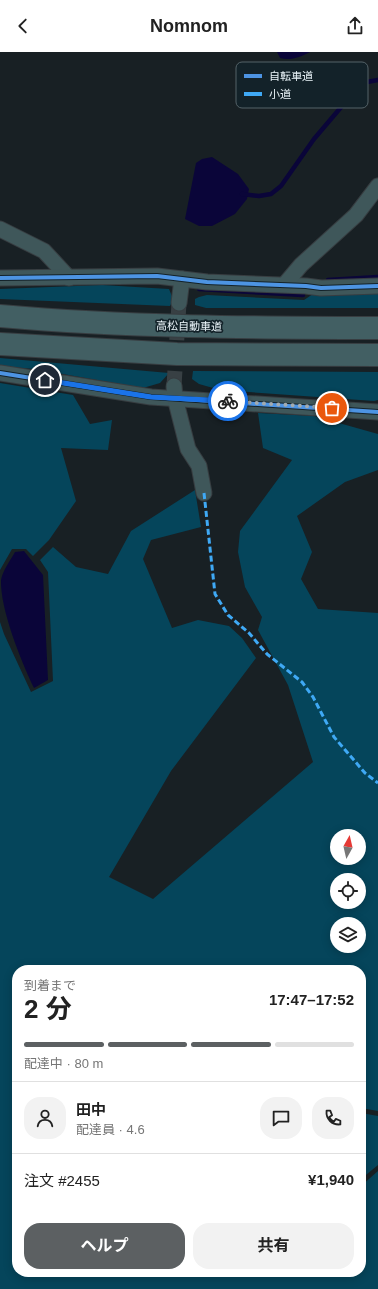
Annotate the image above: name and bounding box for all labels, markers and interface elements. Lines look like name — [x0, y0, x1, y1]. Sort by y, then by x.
icon: back — [12, 15, 34, 37]
icon: share — [344, 15, 366, 37]
text: Nomnom — [150, 16, 228, 36]
legend — [236, 62, 368, 108]
text: 自転車道 — [269, 70, 313, 82]
text: 小道 — [269, 88, 291, 100]
street label: 高松自動車道 — [156, 319, 222, 333]
pin — [28, 363, 62, 397]
icon: home — [34, 369, 56, 391]
courier — [208, 381, 248, 421]
icon: bike — [217, 390, 239, 412]
pin — [315, 391, 349, 425]
icon: bag — [321, 397, 343, 419]
north arrow — [330, 829, 366, 865]
map controls — [330, 829, 366, 953]
button: locate — [330, 873, 366, 909]
button: layers — [330, 917, 366, 953]
text: 到着まで — [24, 978, 76, 993]
text: 17:47–17:52 — [269, 991, 354, 1008]
text: 2 分 — [24, 994, 72, 1024]
text: 配達中 · 80 m — [24, 1056, 103, 1071]
button: person — [24, 1097, 66, 1139]
button: chat — [260, 1097, 302, 1139]
button: phone — [312, 1097, 354, 1139]
text: 田中 — [76, 1101, 106, 1118]
text: 配達員 · 4.6 — [76, 1122, 145, 1137]
text: ¥1,940 — [308, 1171, 354, 1188]
text: 注文 #2455 — [24, 1172, 100, 1189]
button: ヘルプ — [24, 1223, 185, 1269]
button: 共有 — [193, 1223, 354, 1269]

